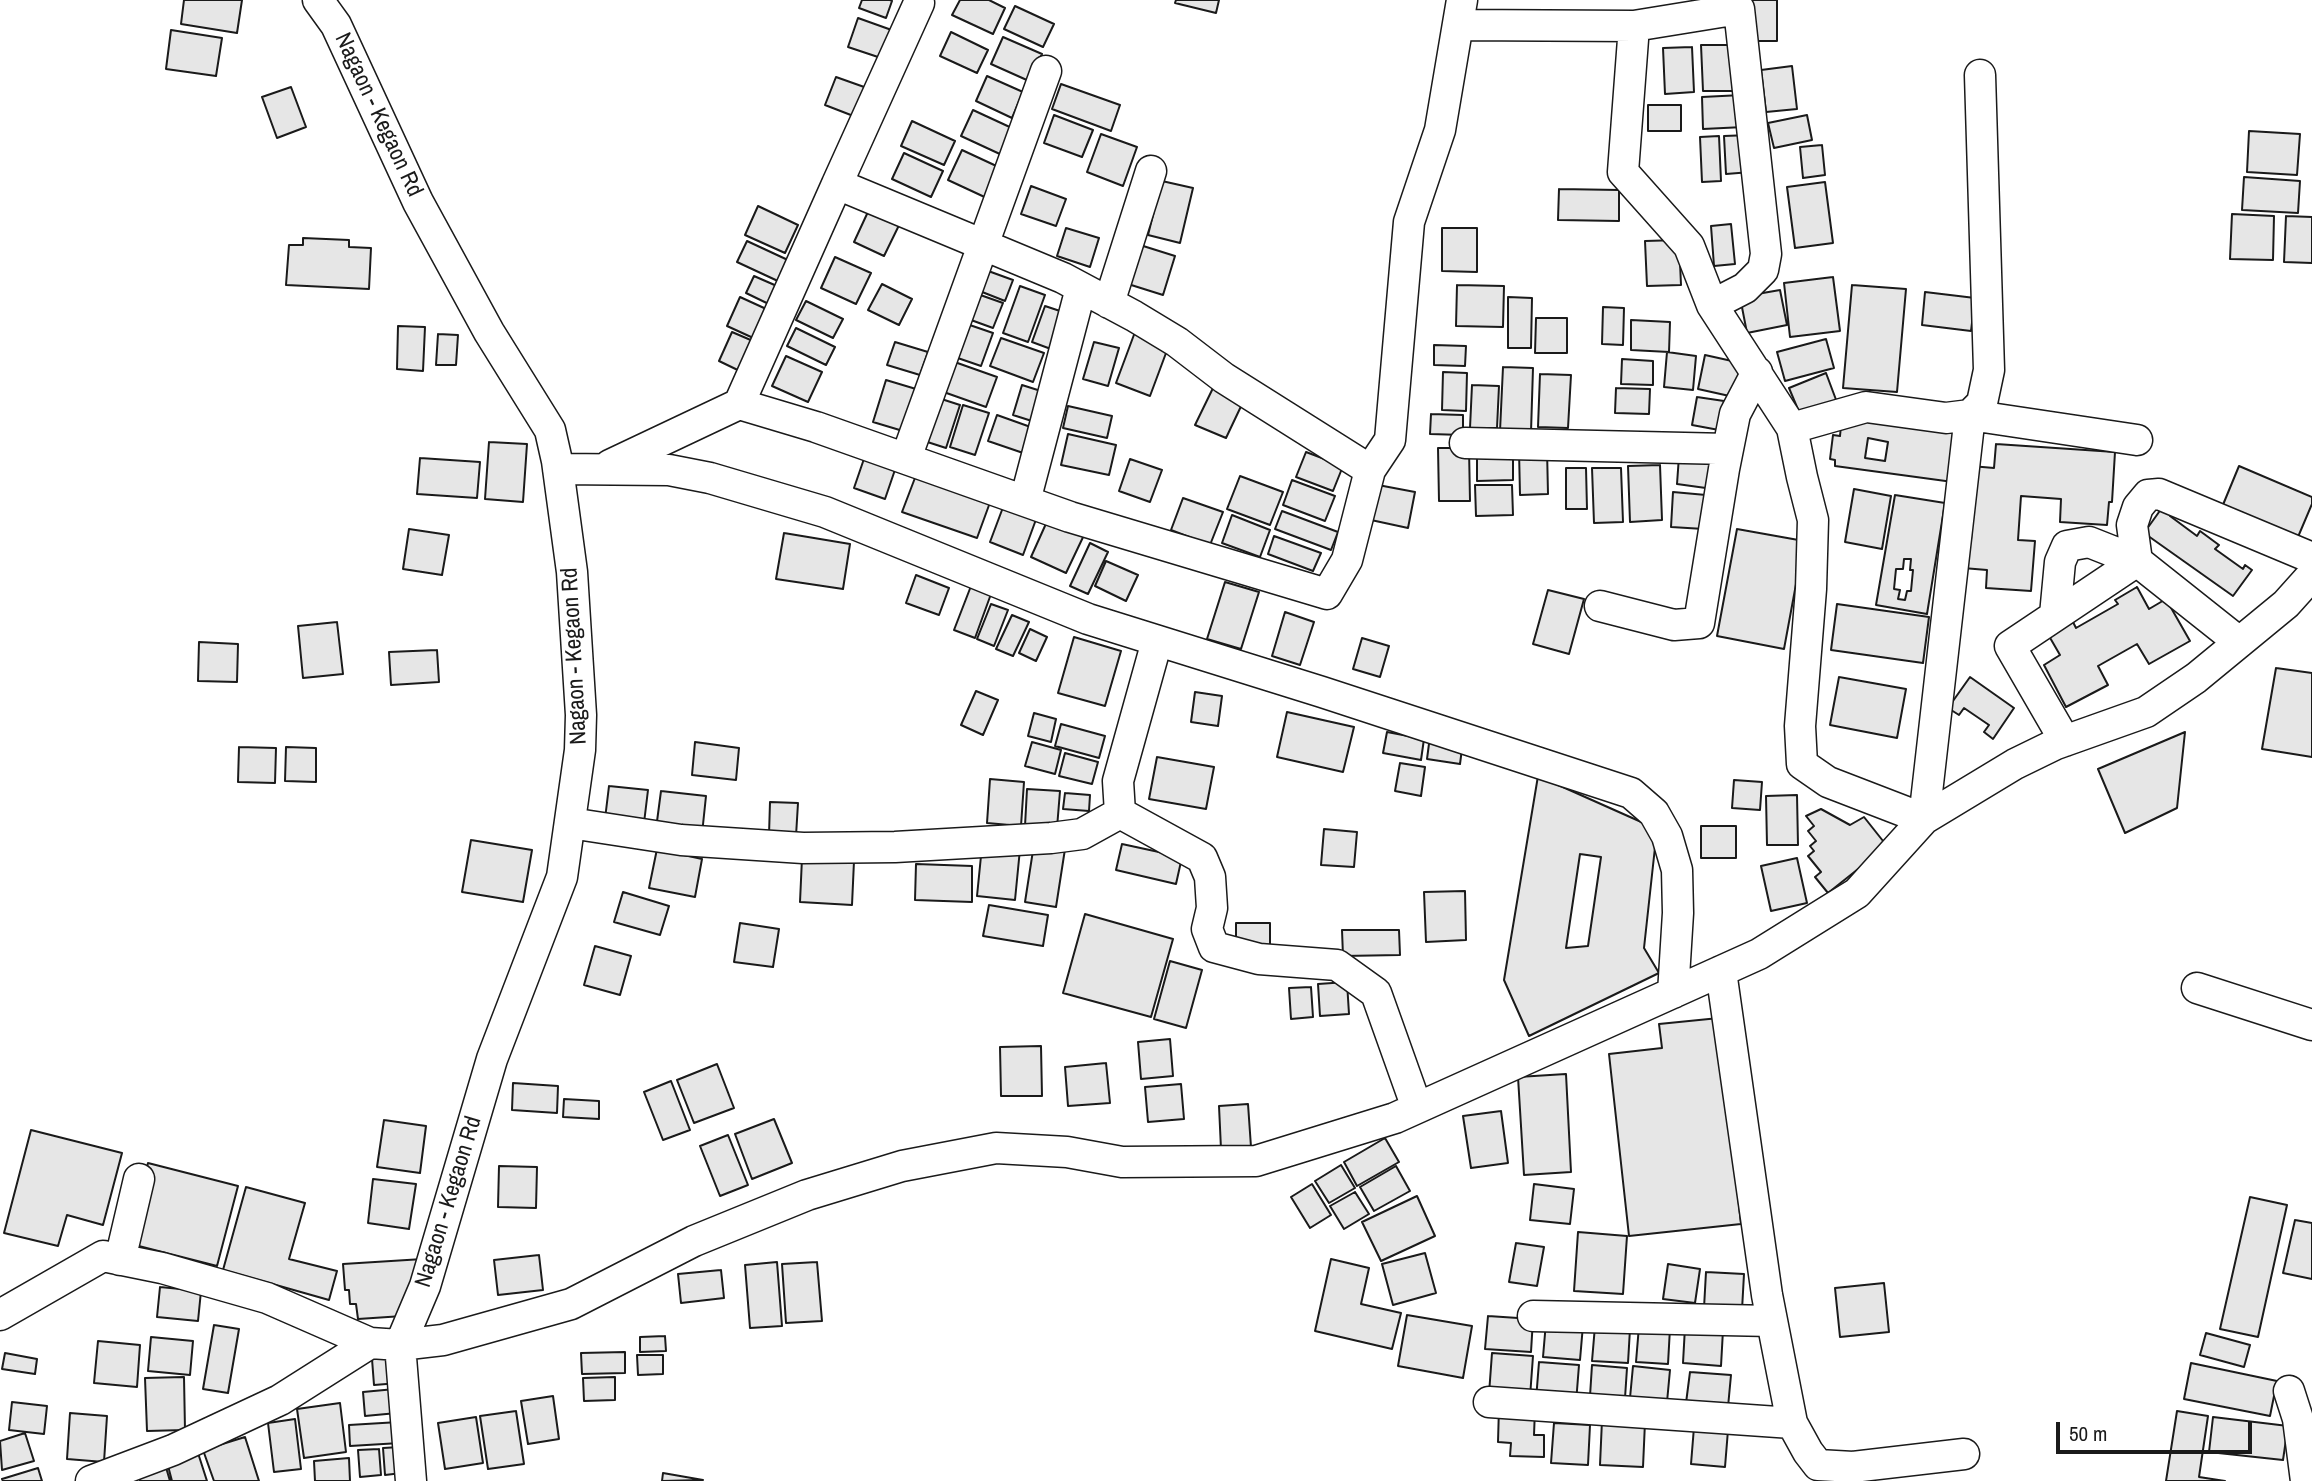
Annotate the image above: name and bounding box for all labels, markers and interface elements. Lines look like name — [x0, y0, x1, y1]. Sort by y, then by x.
street label: Nagaon - Kegaon Rd — [328, 29, 428, 201]
street label: Nagaon - Kegaon Rd — [557, 567, 593, 745]
street label: Nagaon - Kegaon Rd — [410, 1113, 488, 1291]
scale bar — [2060, 1408, 2256, 1452]
text: 50 m — [2069, 1419, 2107, 1448]

